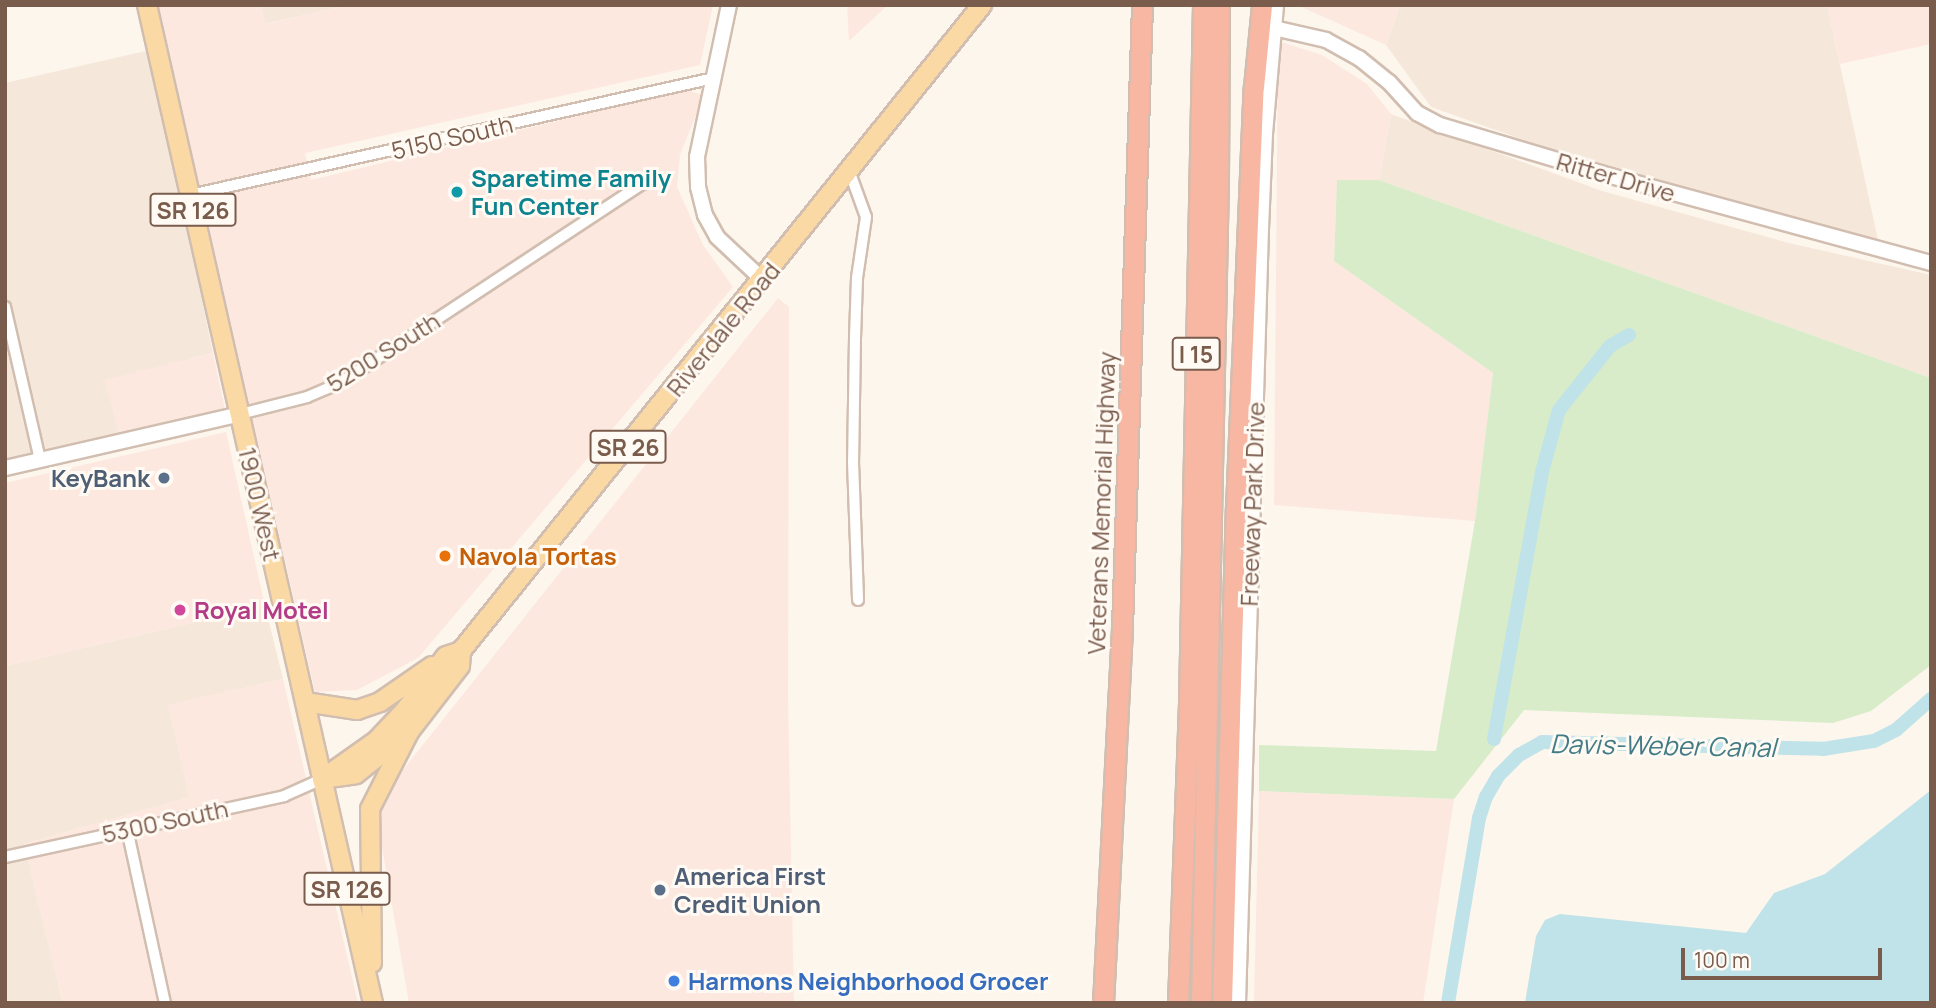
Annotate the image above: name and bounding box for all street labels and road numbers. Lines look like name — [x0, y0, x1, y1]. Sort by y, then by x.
street label: 5150 South — [389, 109, 515, 165]
street label: Ritter Drive — [1553, 146, 1679, 208]
road number: SR 126 — [149, 190, 237, 230]
street label: Riverdale Road — [660, 256, 786, 402]
street label: 5200 South — [321, 306, 445, 398]
road number: I 15 — [1172, 334, 1220, 374]
street label: Veterans Memorial Highway — [1081, 351, 1121, 655]
street label: Freeway Park Drive — [1234, 401, 1270, 607]
road number: SR 26 — [590, 428, 666, 466]
street label: 1900 West — [233, 444, 287, 564]
street label: 5300 South — [99, 794, 231, 848]
road number: SR 126 — [303, 870, 391, 908]

